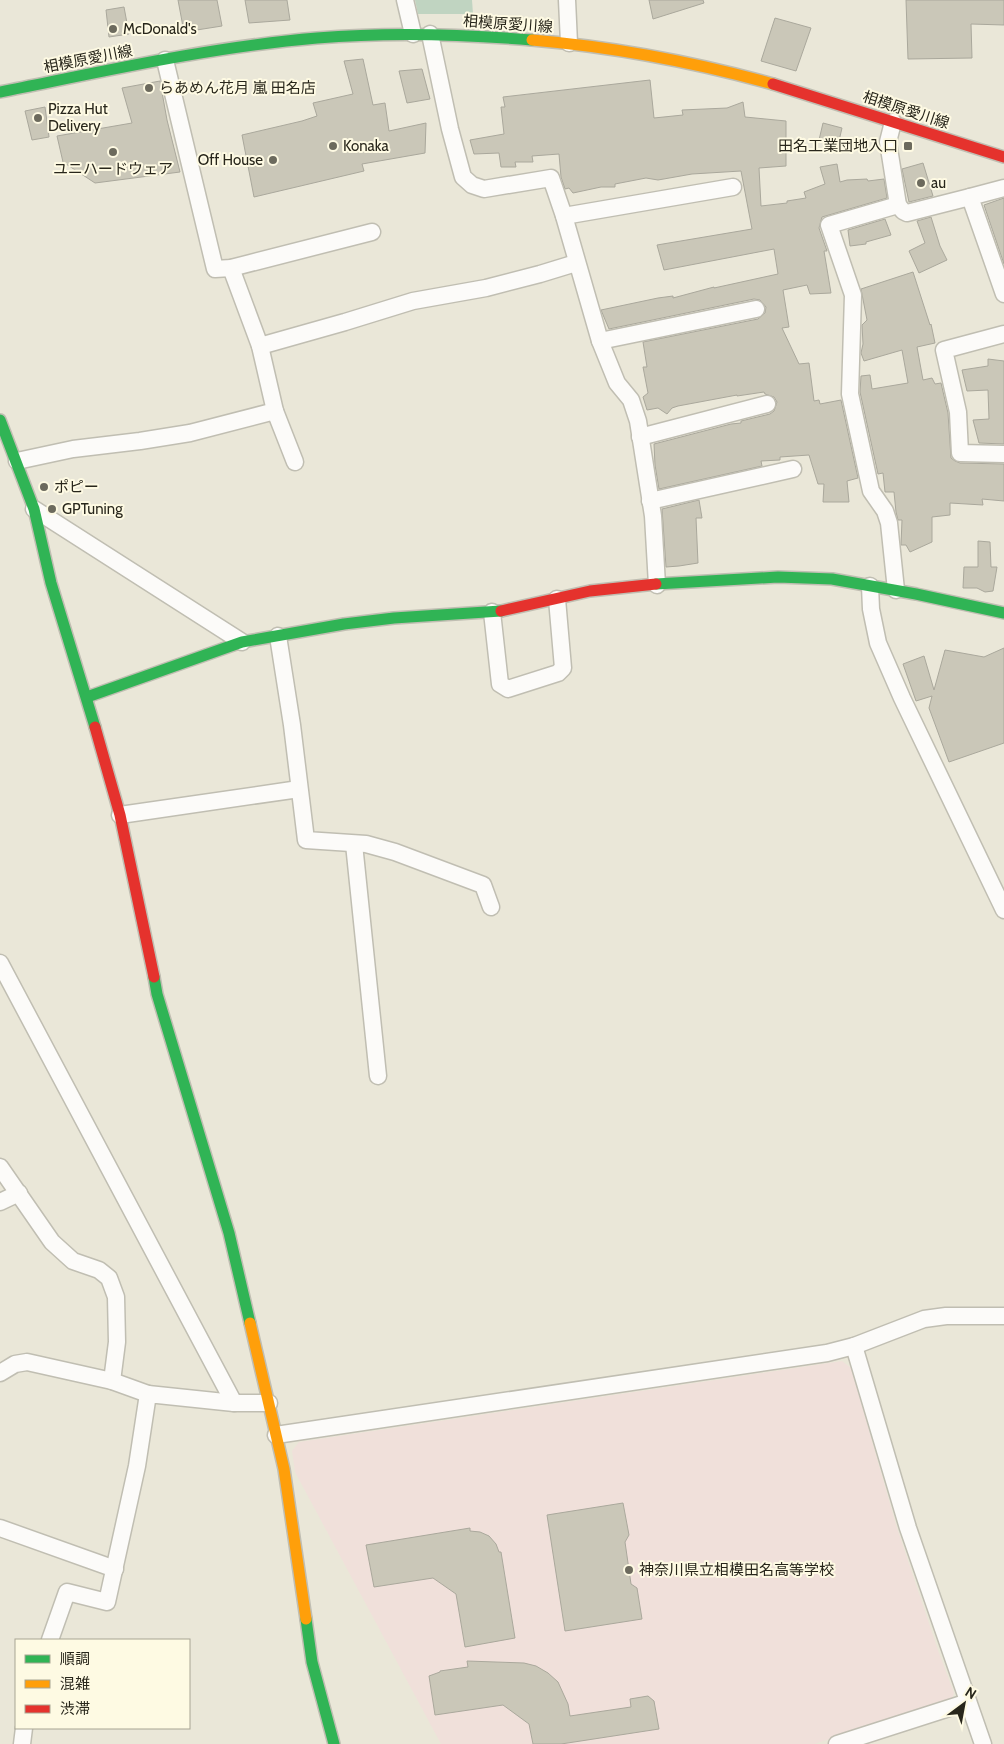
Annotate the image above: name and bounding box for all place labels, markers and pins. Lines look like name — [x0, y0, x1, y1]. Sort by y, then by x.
place label: McDonald's — [123, 20, 197, 38]
marker: McDonald's — [107, 23, 119, 35]
place label: らあめん花月 嵐 田名店 — [159, 79, 316, 97]
marker: らあめん花月 嵐 田名店 — [143, 82, 155, 94]
place label: Pizza Hut Delivery — [48, 100, 108, 135]
marker: Pizza Hut Delivery — [32, 112, 44, 124]
place label: Konaka — [343, 137, 389, 155]
place label: 田名工業団地入口 — [778, 137, 898, 155]
marker: Konaka — [327, 140, 339, 152]
marker: 田名工業団地入口 — [902, 140, 914, 152]
marker: ユニハードウェア — [107, 146, 119, 158]
place label: Off House — [198, 151, 263, 169]
marker: Off House — [267, 154, 279, 166]
place label: ユニハードウェア — [53, 160, 173, 178]
place label: au — [931, 174, 946, 192]
marker: au — [915, 177, 927, 189]
place label: ポピー — [54, 478, 99, 496]
marker: ポピー — [38, 481, 50, 493]
place label: GPTuning — [62, 500, 123, 518]
marker: GPTuning — [46, 503, 58, 515]
place label: 神奈川県立相模田名高等学校 — [639, 1561, 834, 1579]
marker: 神奈川県立相模田名高等学校 — [623, 1564, 635, 1576]

